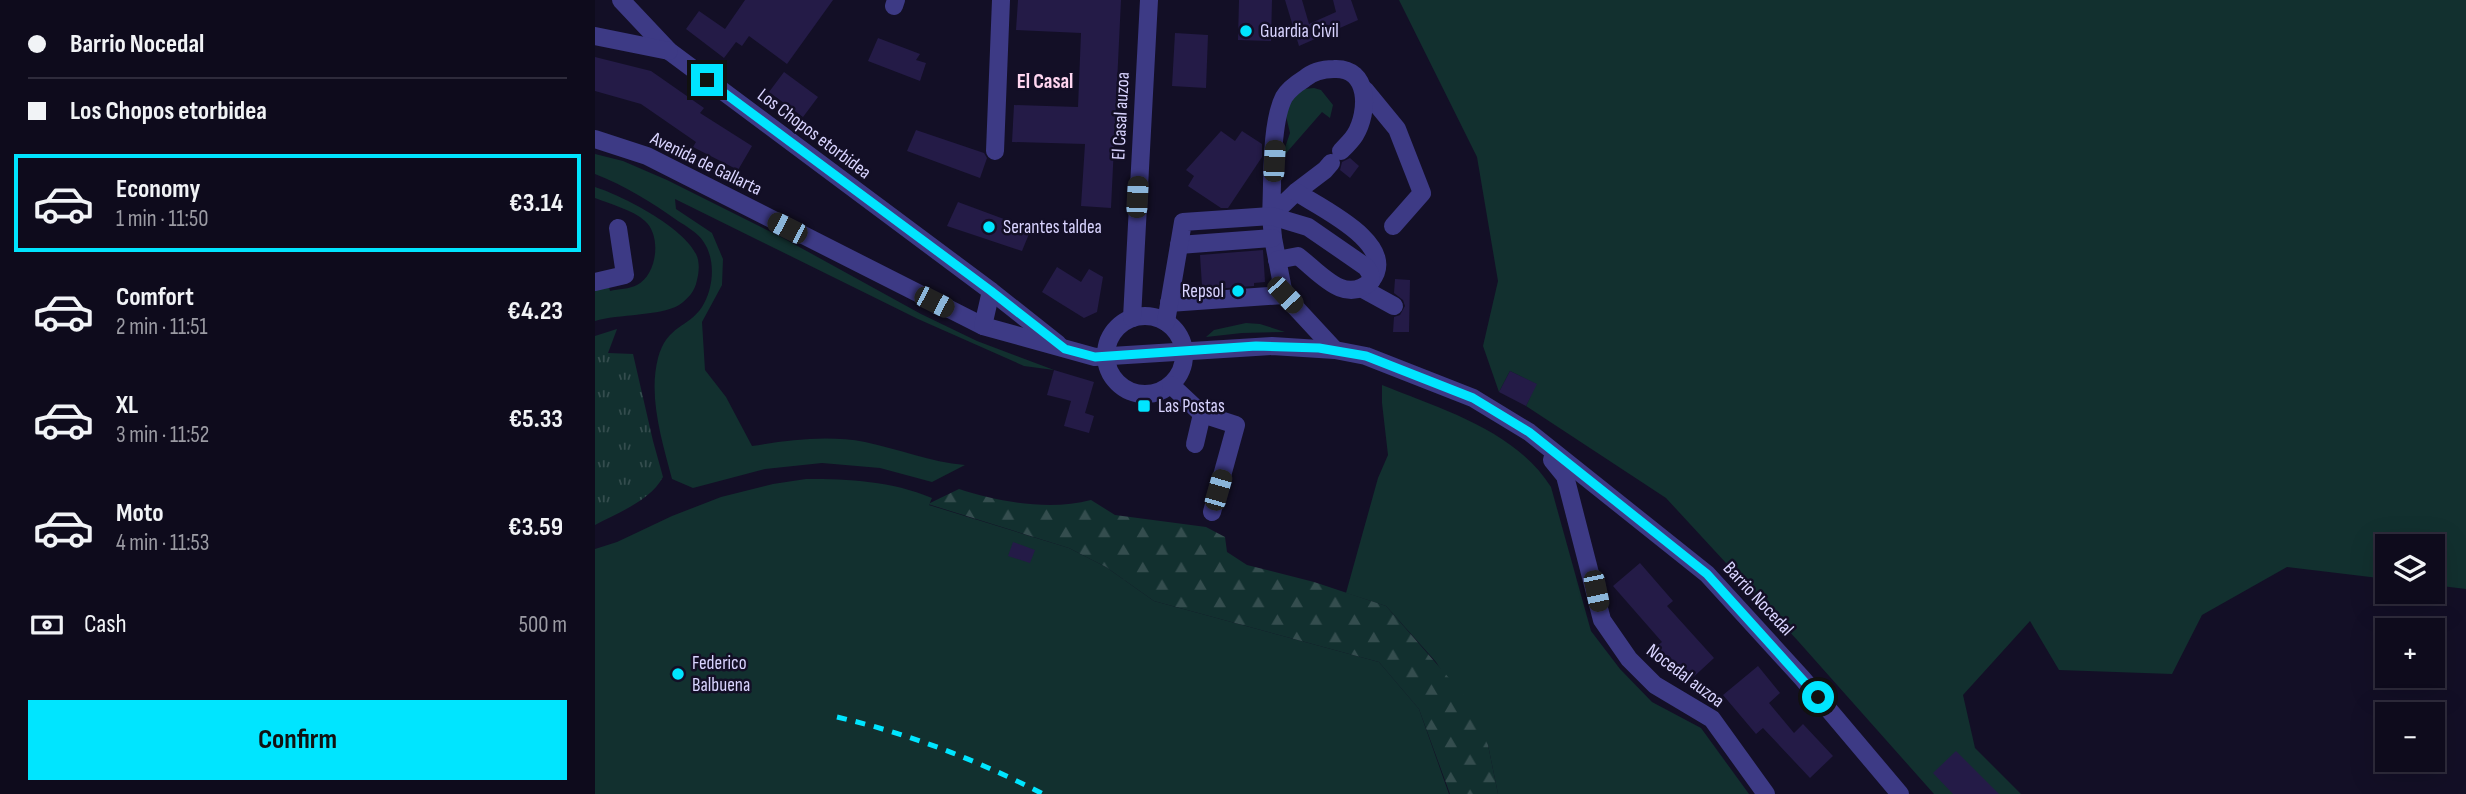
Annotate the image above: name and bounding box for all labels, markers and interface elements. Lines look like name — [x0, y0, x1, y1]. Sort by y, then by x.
place label: Guardia Civil — [1260, 20, 1339, 43]
marker: Guardia Civil — [1238, 23, 1254, 39]
text: Barrio Nocedal — [70, 29, 204, 60]
route end — [691, 64, 723, 96]
district label: El Casal — [1017, 69, 1073, 94]
street label: El Casal auzoa — [1107, 71, 1135, 161]
street label: Los Chopos etorbidea — [753, 84, 875, 184]
text: Los Chopos etorbidea — [70, 96, 267, 127]
street label: Avenida de Gallarta — [646, 127, 765, 201]
car — [1263, 139, 1286, 183]
icon: car — [32, 172, 95, 235]
text: Economy — [116, 174, 200, 205]
car — [1126, 175, 1149, 219]
text: €3.14 — [509, 188, 563, 219]
text: 1 min · 11:50 — [116, 205, 208, 233]
car — [764, 209, 811, 247]
place label: Serantes taldea — [1003, 216, 1102, 239]
marker: Serantes taldea — [981, 219, 997, 235]
car — [1263, 272, 1308, 318]
icon: car — [32, 280, 95, 343]
place label: Repsol — [1182, 280, 1224, 303]
text: Comfort — [116, 282, 194, 313]
car — [911, 283, 958, 321]
marker: Repsol — [1230, 283, 1246, 299]
text: €4.23 — [507, 296, 563, 327]
text: 2 min · 11:51 — [116, 313, 208, 341]
icon: car — [32, 388, 95, 451]
text: XL — [116, 390, 138, 421]
place label: Las Postas — [1158, 395, 1225, 418]
marker: Las Postas — [1136, 398, 1152, 414]
text: €5.33 — [509, 404, 563, 435]
text: 3 min · 11:52 — [116, 421, 209, 449]
car — [1203, 467, 1234, 513]
icon: car — [32, 496, 95, 559]
text: Moto — [116, 498, 164, 529]
text: €3.59 — [508, 512, 563, 543]
text: 4 min · 11:53 — [116, 529, 209, 557]
map controls — [2375, 534, 2445, 772]
button: layers — [2375, 534, 2445, 604]
street label: Barrio Nocedal — [1718, 557, 1798, 641]
car — [1582, 568, 1611, 614]
icon: cash — [28, 606, 66, 644]
text: Cash — [84, 609, 127, 640]
text: 500 m — [519, 611, 567, 639]
button: + — [2375, 618, 2445, 688]
street label: Nocedal auzoa — [1642, 639, 1728, 713]
place label: Federico Balbuena — [692, 652, 750, 697]
marker: Federico Balbuena — [670, 666, 686, 682]
route start — [1802, 681, 1834, 713]
button: Confirm — [28, 700, 567, 780]
button: − — [2375, 702, 2445, 772]

